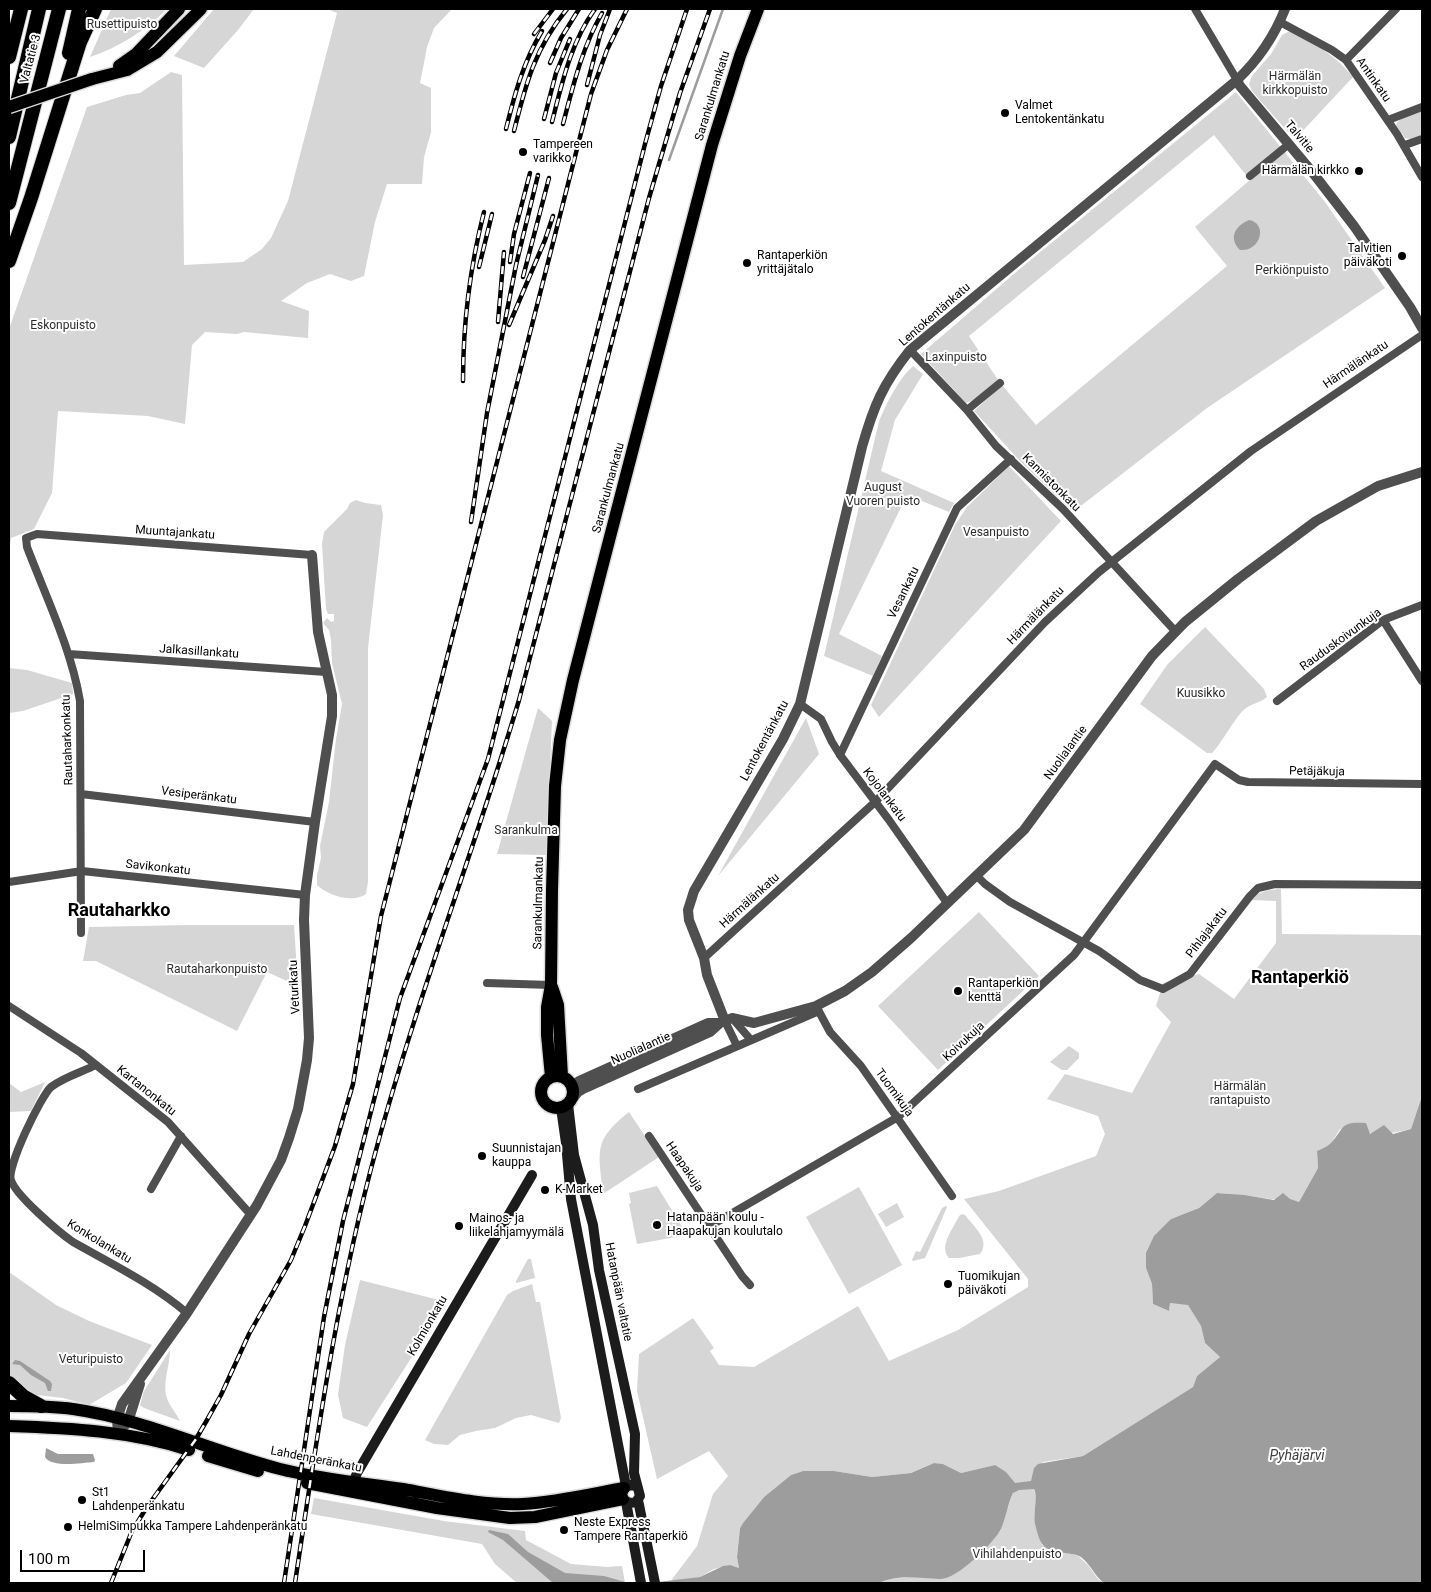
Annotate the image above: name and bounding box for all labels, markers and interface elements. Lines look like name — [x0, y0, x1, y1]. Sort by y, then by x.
park label: Rusettipuisto — [87, 18, 157, 32]
street label: Valtatie 3 — [18, 33, 44, 85]
street label: Sarankulmankatu — [693, 49, 733, 143]
street label: Antinkatu — [1352, 55, 1394, 105]
park label: Härmälän kirkkopuisto — [1262, 70, 1328, 98]
place label: Valmet Lentokentänkatu — [1015, 99, 1104, 127]
marker: Valmet Lentokentänkatu — [999, 107, 1011, 119]
street label: Talvitie — [1281, 118, 1317, 156]
place label: Tampereen varikko — [533, 138, 593, 166]
marker: Tampereen varikko — [517, 146, 529, 158]
place label: Härmälän kirkko — [1262, 164, 1349, 178]
marker: Härmälän kirkko — [1353, 165, 1365, 177]
place label: Talvitien päiväkoti — [1344, 242, 1392, 270]
place label: Rantaperkiön yrittäjätalo — [757, 249, 828, 277]
marker: Talvitien päiväkoti — [1396, 250, 1408, 262]
marker: Rantaperkiön yrittäjätalo — [741, 257, 753, 269]
park label: Perkiönpuisto — [1255, 264, 1329, 278]
street label: Lentokentänkatu — [897, 280, 973, 350]
park label: Eskonpuisto — [30, 319, 96, 333]
street label: Härmälänkatu — [1321, 338, 1391, 392]
park label: Laxinpuisto — [925, 351, 987, 365]
street label: Sarankulmankatu — [590, 441, 628, 535]
street label: Kannistonkatu — [1019, 451, 1083, 515]
park label: August Vuoren puisto — [846, 481, 920, 509]
street label: Muuntajankatu — [135, 523, 215, 543]
park label: Vesanpuisto — [963, 526, 1029, 540]
street label: Vesankatu — [885, 565, 923, 621]
street label: Härmälänkatu — [1005, 584, 1067, 648]
street label: Rauduskoivunkuja — [1297, 606, 1385, 674]
street label: Jalkasillankatu — [159, 642, 239, 662]
park label: Kuusikko — [1177, 687, 1225, 701]
street label: Rautaharkonkatu — [59, 694, 77, 786]
street label: Lentokentänkatu — [738, 698, 792, 784]
street label: Nuolialantie — [1041, 723, 1091, 783]
street label: Petäjäkuja — [1289, 764, 1345, 780]
street label: Kojolankatu — [859, 765, 909, 825]
street label: Vesiperänkatu — [160, 784, 238, 808]
park label: Sarankulma — [494, 824, 558, 838]
street label: Sarankulmankatu — [531, 856, 547, 950]
street label: Savikonkatu — [125, 857, 191, 879]
street label: Härmälänkatu — [717, 870, 783, 932]
district label: Rautaharkko — [68, 900, 170, 922]
street label: Pihlajakatu — [1183, 905, 1231, 961]
street label: Veturikatu — [286, 959, 304, 1015]
park label: Rautaharkonpuisto — [167, 963, 267, 977]
district label: Rantaperkiö — [1251, 967, 1349, 989]
place label: Rantaperkiön kenttä — [968, 977, 1039, 1005]
marker: Rantaperkiön kenttä — [952, 985, 964, 997]
street label: Koivukuja — [940, 1019, 988, 1065]
street label: Nuolialantie — [609, 1029, 673, 1069]
street label: Kartanonkatu — [113, 1063, 179, 1119]
street label: Tuomikuja — [872, 1066, 916, 1120]
park label: Härmälän rantapuisto — [1210, 1080, 1270, 1108]
street label: Haapakuja — [662, 1139, 706, 1195]
place label: Suunnistajan kauppa — [492, 1142, 561, 1170]
marker: Suunnistajan kauppa — [476, 1150, 488, 1162]
place label: K-Market — [555, 1183, 603, 1197]
marker: K-Market — [539, 1184, 551, 1196]
place label: Hatanpään koulu - Haapakujan koulutalo — [667, 1211, 783, 1239]
place label: Mainos- ja liikelahjamyymälä — [469, 1212, 564, 1240]
street label: Konkolankatu — [64, 1217, 134, 1267]
marker: Hatanpään koulu - Haapakujan koulutalo — [651, 1219, 663, 1231]
marker: Mainos- ja liikelahjamyymälä — [453, 1220, 465, 1232]
street label: Hatanpään valtatie — [601, 1241, 635, 1343]
place label: Tuomikujan päiväkoti — [958, 1270, 1020, 1298]
marker: Tuomikujan päiväkoti — [942, 1278, 954, 1290]
street label: Kolmionkatu — [405, 1293, 451, 1359]
park label: Veturipuisto — [59, 1353, 123, 1367]
street label: Lahdenperänkatu — [269, 1444, 363, 1476]
water label: Pyhäjärvi — [1269, 1448, 1325, 1464]
place label: St1 Lahdenperänkatu — [92, 1486, 185, 1514]
marker: St1 Lahdenperänkatu — [76, 1494, 88, 1506]
place label: Neste Express Tampere Rantaperkiö — [574, 1516, 688, 1544]
place label: HelmiSimpukka Tampere Lahdenperänkatu — [78, 1520, 307, 1534]
marker: HelmiSimpukka Tampere Lahdenperänkatu — [62, 1521, 74, 1533]
marker: Neste Express Tampere Rantaperkiö — [558, 1524, 570, 1536]
scale bar — [22, 1540, 148, 1572]
park label: Vihilahdenpuisto — [972, 1548, 1062, 1562]
text: 100 m — [28, 1550, 70, 1568]

